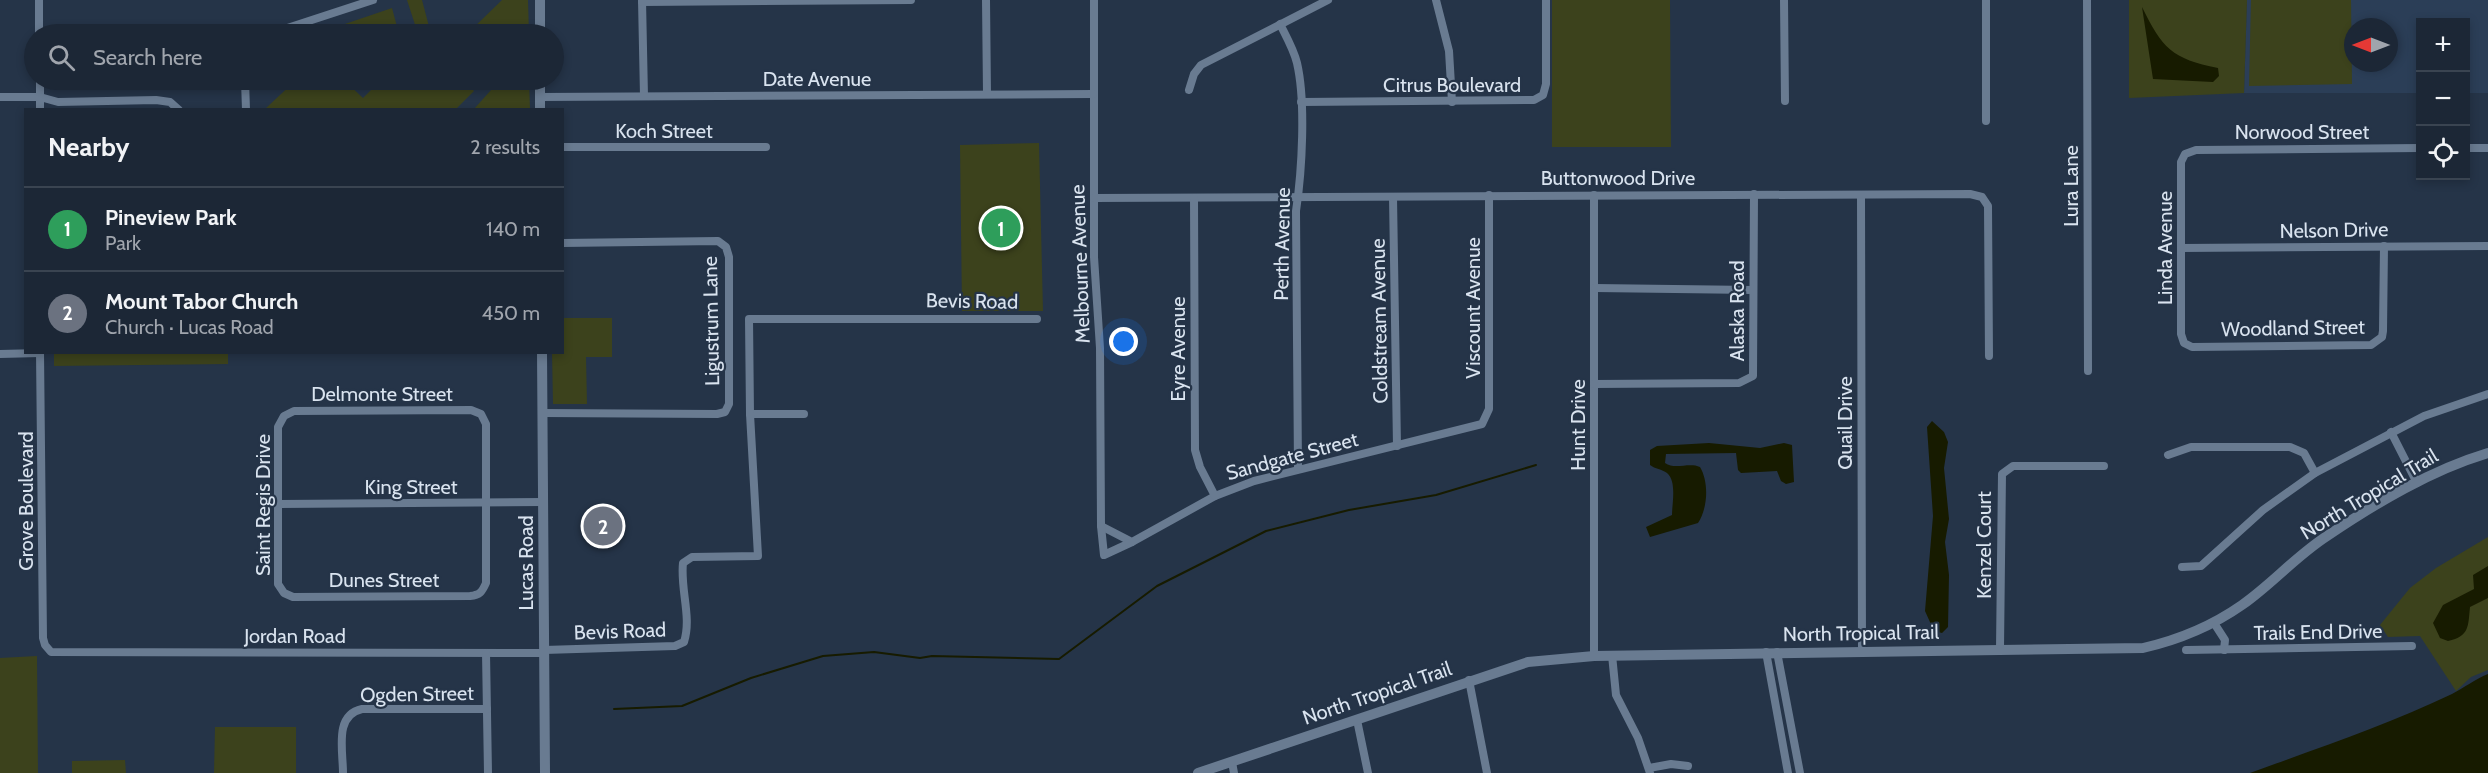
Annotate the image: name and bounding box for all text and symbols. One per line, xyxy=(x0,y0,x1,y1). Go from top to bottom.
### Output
north arrow xyxy=(2344,18,2398,72)
map controls xyxy=(2416,18,2470,180)
button: + xyxy=(2416,18,2470,72)
search box xyxy=(24,24,564,90)
icon: search xyxy=(45,41,78,74)
text: Search here xyxy=(93,44,202,71)
street label: Date Avenue xyxy=(763,67,871,91)
button: − xyxy=(2416,72,2470,126)
street label: Citrus Boulevard xyxy=(1383,73,1521,97)
street label: Koch Street xyxy=(615,119,713,143)
street label: Norwood Street xyxy=(2235,120,2370,144)
button: locate xyxy=(2416,126,2470,180)
text: Nearby xyxy=(48,131,129,163)
text: 2 results xyxy=(470,135,540,159)
street label: Lura Lane xyxy=(2059,145,2083,227)
street label: Buttonwood Drive xyxy=(1541,166,1695,190)
street label: Melbourne Avenue xyxy=(1065,184,1095,344)
street label: Perth Avenue xyxy=(1269,187,1295,301)
street label: Linda Avenue xyxy=(2153,191,2177,305)
text: Pineview Park xyxy=(105,204,237,231)
pin: 1 xyxy=(982,206,1020,250)
text: 1 xyxy=(64,217,71,241)
text: 140 m xyxy=(486,217,540,241)
street label: Nelson Drive xyxy=(2280,217,2388,243)
text: Park xyxy=(105,231,141,255)
street label: Viscount Avenue xyxy=(1461,237,1485,379)
street label: Coldstream Avenue xyxy=(1366,238,1392,404)
street label: Ligustrum Lane xyxy=(698,256,724,386)
street label: Alaska Road xyxy=(1725,260,1749,362)
text: Mount Tabor Church xyxy=(105,288,298,315)
street label: Bevis Road xyxy=(926,288,1018,314)
street label: Eyre Avenue xyxy=(1166,296,1190,402)
text: 2 xyxy=(62,301,73,325)
text: 450 m xyxy=(482,301,540,325)
text: Church · Lucas Road xyxy=(105,315,274,339)
street label: Woodland Street xyxy=(2221,315,2365,341)
your location xyxy=(1109,327,1138,356)
street label: Quail Drive xyxy=(1833,376,1857,470)
street label: Hunt Drive xyxy=(1566,379,1590,471)
street label: Delmonte Street xyxy=(311,382,453,406)
street label: Sandgate Street xyxy=(1223,427,1361,485)
street label: Grove Boulevard xyxy=(14,431,38,571)
street label: Saint Regis Drive xyxy=(251,434,275,576)
street label: North Tropical Trail xyxy=(2296,443,2442,544)
street label: King Street xyxy=(364,475,458,499)
street label: Kenzel Court xyxy=(1972,491,1996,599)
pin: 2 xyxy=(584,504,622,548)
street label: Lucas Road xyxy=(514,515,538,611)
street label: Dunes Street xyxy=(329,568,440,592)
street label: Bevis Road xyxy=(573,617,667,645)
street label: Trails End Drive xyxy=(2253,619,2383,645)
street label: North Tropical Trail xyxy=(1783,620,1940,646)
street label: Jordan Road xyxy=(243,624,346,648)
street label: North Tropical Trail xyxy=(1299,656,1455,730)
street label: Ogden Street xyxy=(360,681,474,707)

